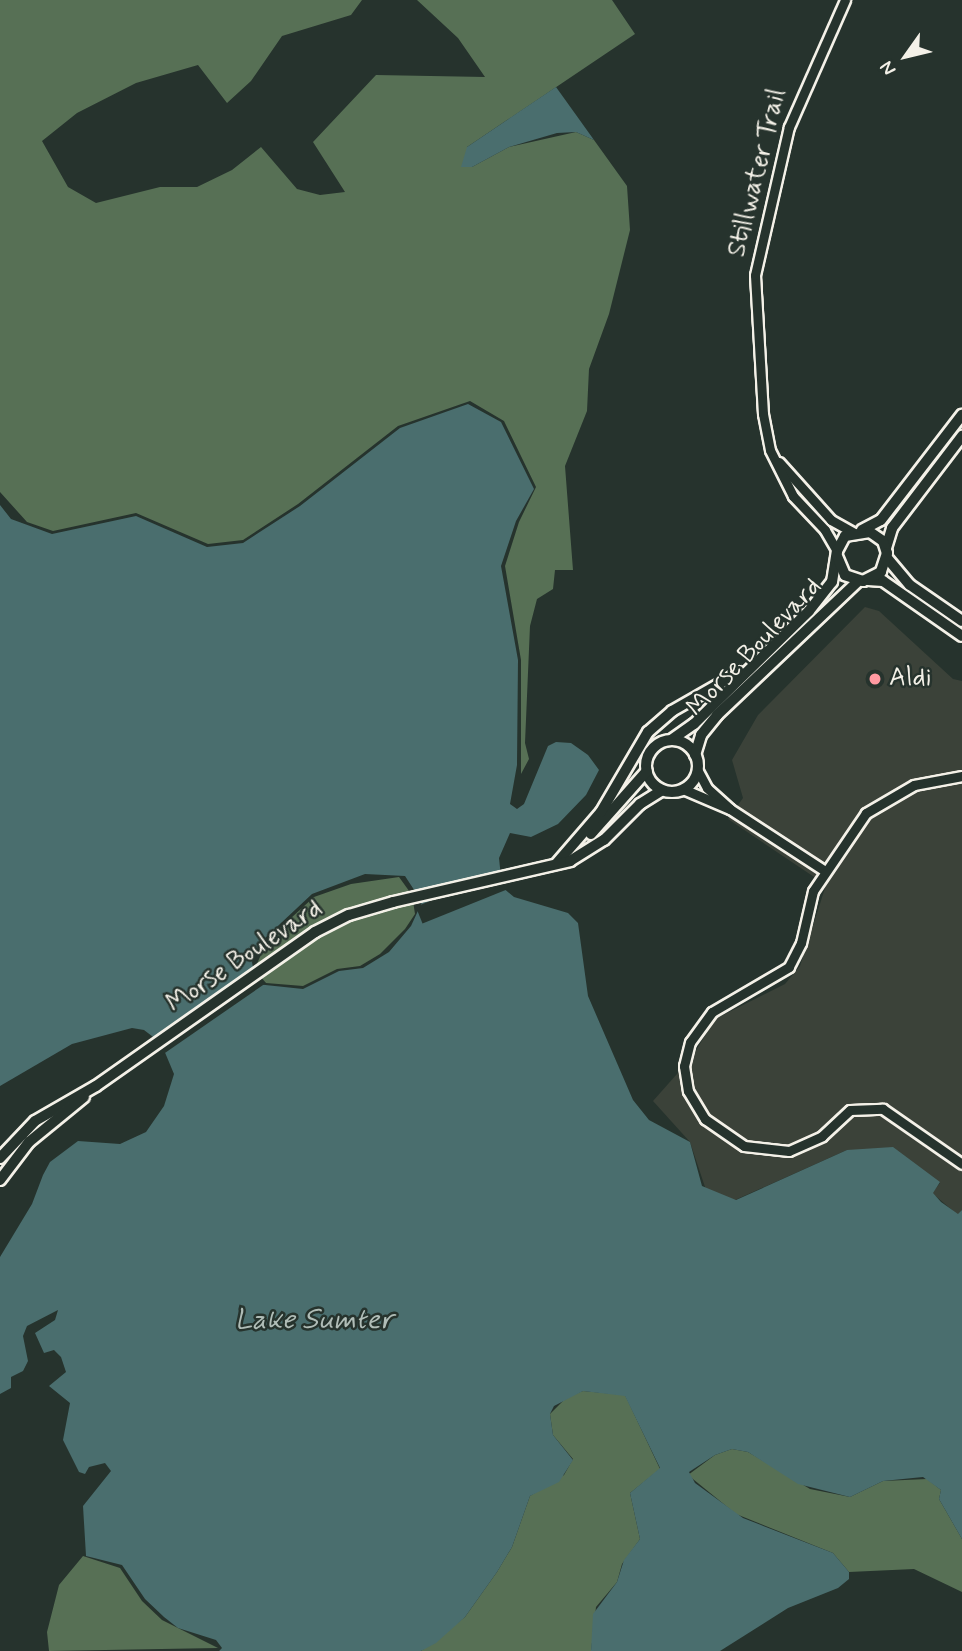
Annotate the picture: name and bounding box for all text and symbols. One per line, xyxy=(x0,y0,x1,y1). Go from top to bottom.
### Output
north arrow xyxy=(871,21,941,91)
text: N xyxy=(874,56,902,80)
street label: Stillwater Trail xyxy=(722,87,794,259)
street label: Morse Boulevard xyxy=(682,574,828,722)
place label: Aldi xyxy=(889,663,932,695)
marker: Aldi xyxy=(867,671,883,687)
street label: Morse Boulevard xyxy=(163,895,327,1019)
water label: Lake Sumter xyxy=(234,1304,394,1338)

